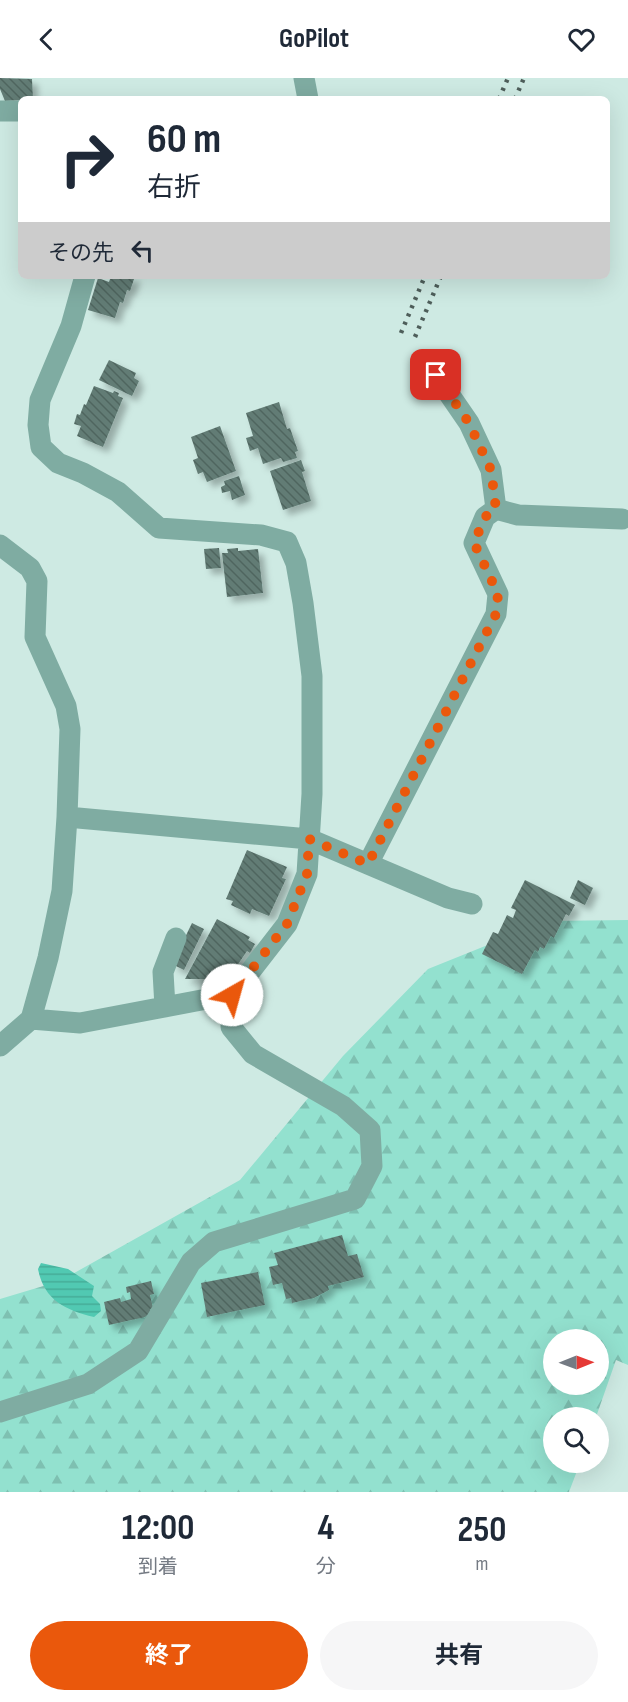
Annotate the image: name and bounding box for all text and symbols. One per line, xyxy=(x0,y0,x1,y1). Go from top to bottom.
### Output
icon: back xyxy=(30,23,63,56)
text: GoPilot xyxy=(279,23,349,55)
icon: heart xyxy=(565,23,598,56)
text: 60 m xyxy=(147,114,221,165)
icon: right xyxy=(48,120,126,198)
text: 右折 xyxy=(147,172,201,204)
icon: left xyxy=(126,234,159,267)
text: その先 xyxy=(48,240,114,267)
pin xyxy=(410,349,461,400)
icon: arrive xyxy=(419,358,452,391)
position arrow xyxy=(200,963,264,1027)
north arrow xyxy=(543,1329,609,1395)
map controls xyxy=(543,1329,609,1473)
button: search xyxy=(543,1407,609,1473)
text: 12:00 xyxy=(122,1507,194,1550)
text: 4 xyxy=(318,1507,334,1550)
text: 250 xyxy=(458,1509,506,1552)
text: m xyxy=(476,1552,488,1576)
text: 到着 xyxy=(138,1555,178,1579)
text: 分 xyxy=(316,1555,336,1579)
button: 終了 xyxy=(30,1621,308,1690)
button: 共有 xyxy=(320,1621,598,1690)

